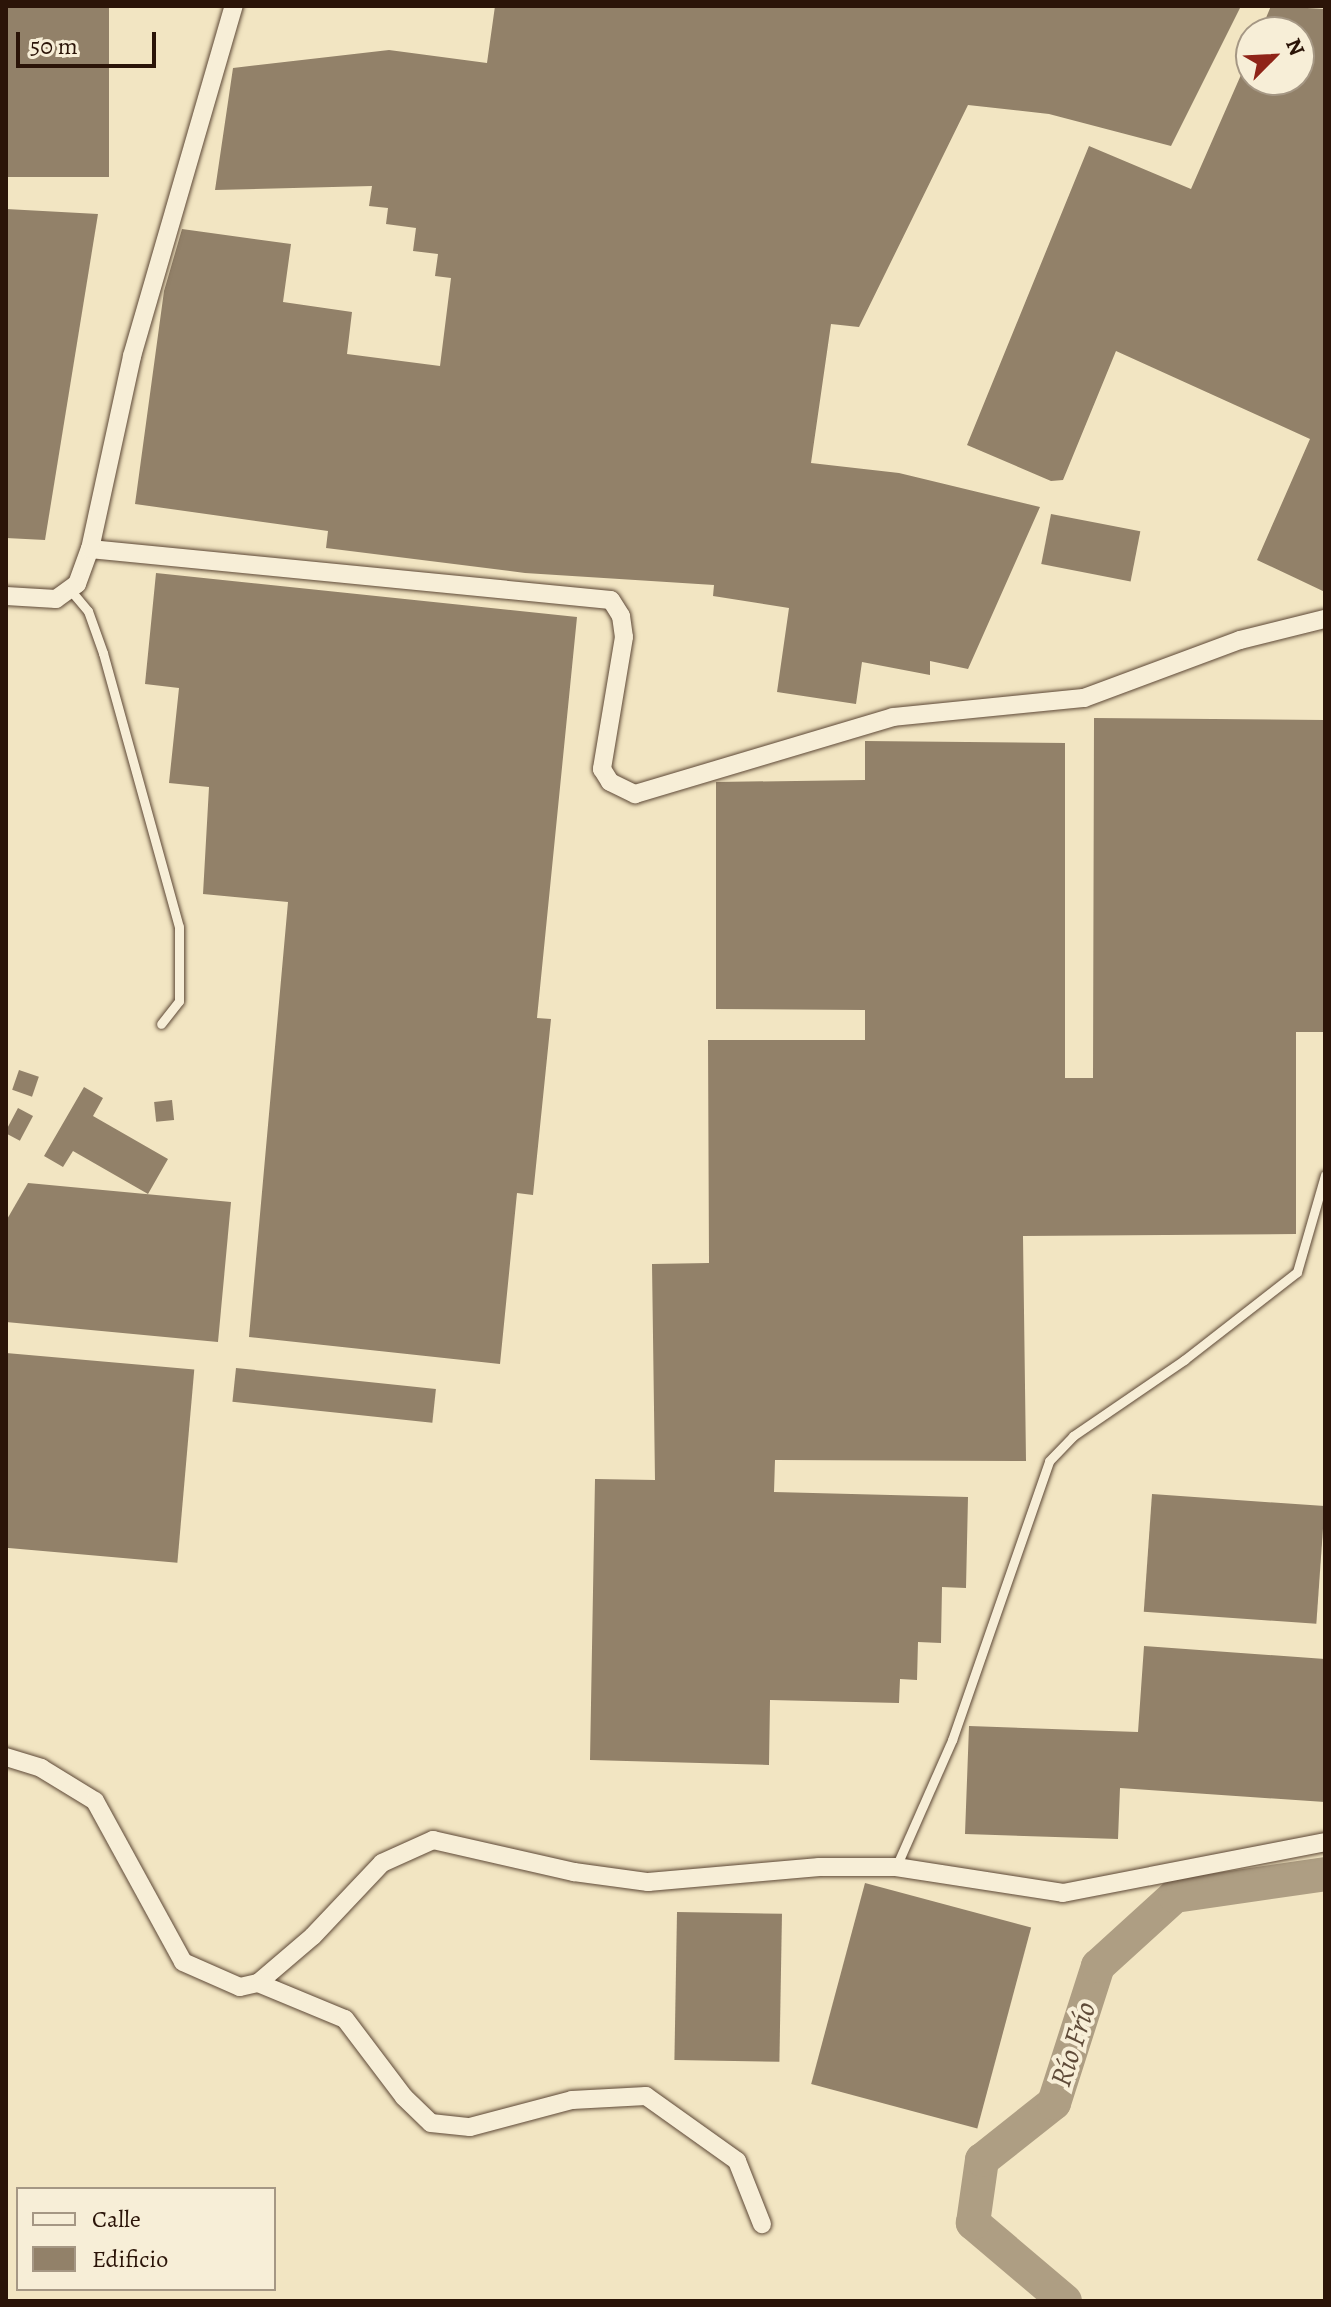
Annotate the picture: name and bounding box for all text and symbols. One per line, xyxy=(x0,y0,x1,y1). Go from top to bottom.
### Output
scale bar xyxy=(20,16,160,66)
north arrow xyxy=(1235,16,1315,96)
text: 50 m xyxy=(30,30,78,62)
text: N xyxy=(1278,34,1312,60)
water label: Río Frío xyxy=(1042,1997,1104,2091)
legend xyxy=(16,2187,276,2291)
text: Calle xyxy=(92,2203,141,2235)
text: Edificio xyxy=(92,2243,168,2275)

